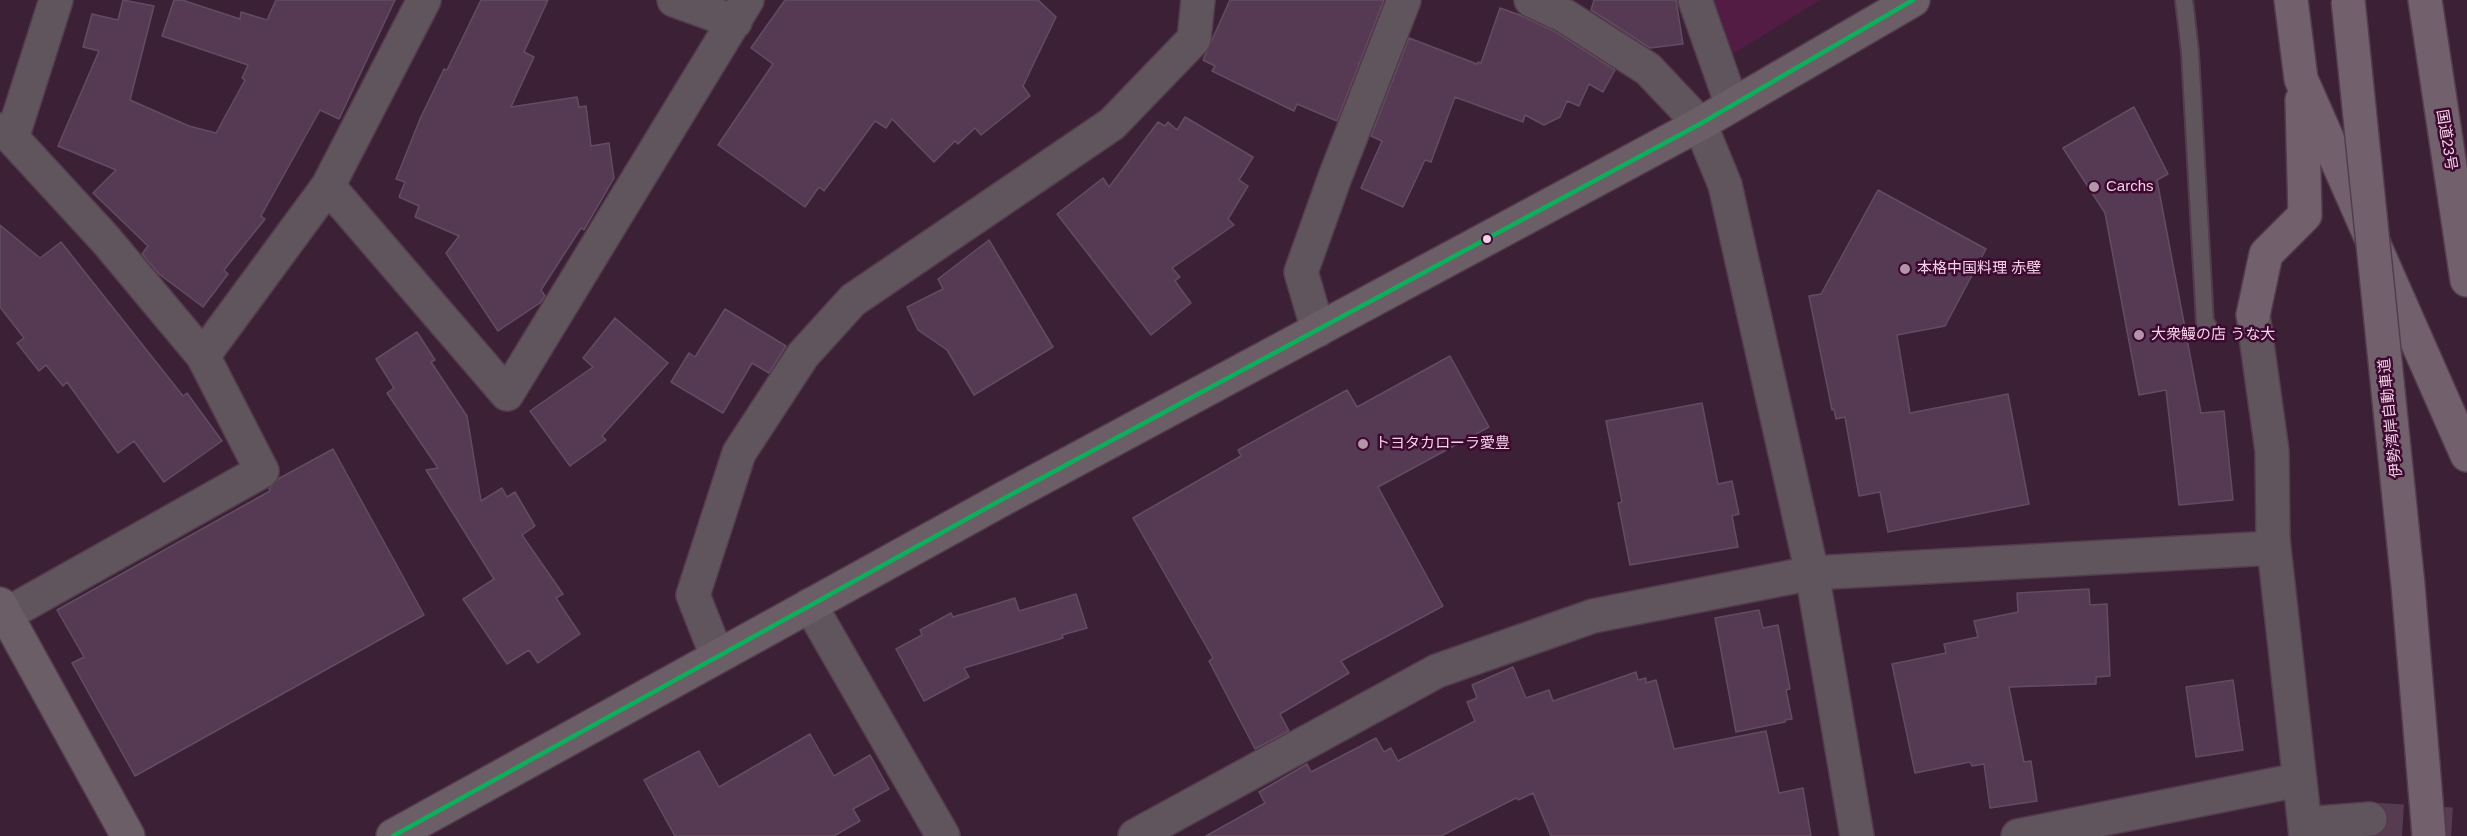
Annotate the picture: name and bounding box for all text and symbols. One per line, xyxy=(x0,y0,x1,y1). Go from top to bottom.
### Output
street label: 国道23号 xyxy=(2432,108,2460,172)
place label: Carchs xyxy=(2106,178,2154,196)
marker: Carchs xyxy=(2087,180,2101,194)
unlabelled marker xyxy=(1481,233,1493,245)
place label: 本格中国料理 赤壁 xyxy=(1917,260,2041,278)
marker: 本格中国料理 赤壁 xyxy=(1898,262,1912,276)
place label: 大衆鰻の店 うな大 xyxy=(2151,326,2275,344)
marker: 大衆鰻の店 うな大 xyxy=(2132,328,2146,342)
street label: 伊勢湾岸自動車道 xyxy=(2376,357,2406,479)
place label: トヨタカローラ愛豊 xyxy=(1375,435,1510,453)
marker: トヨタカローラ愛豊 xyxy=(1356,437,1370,451)

